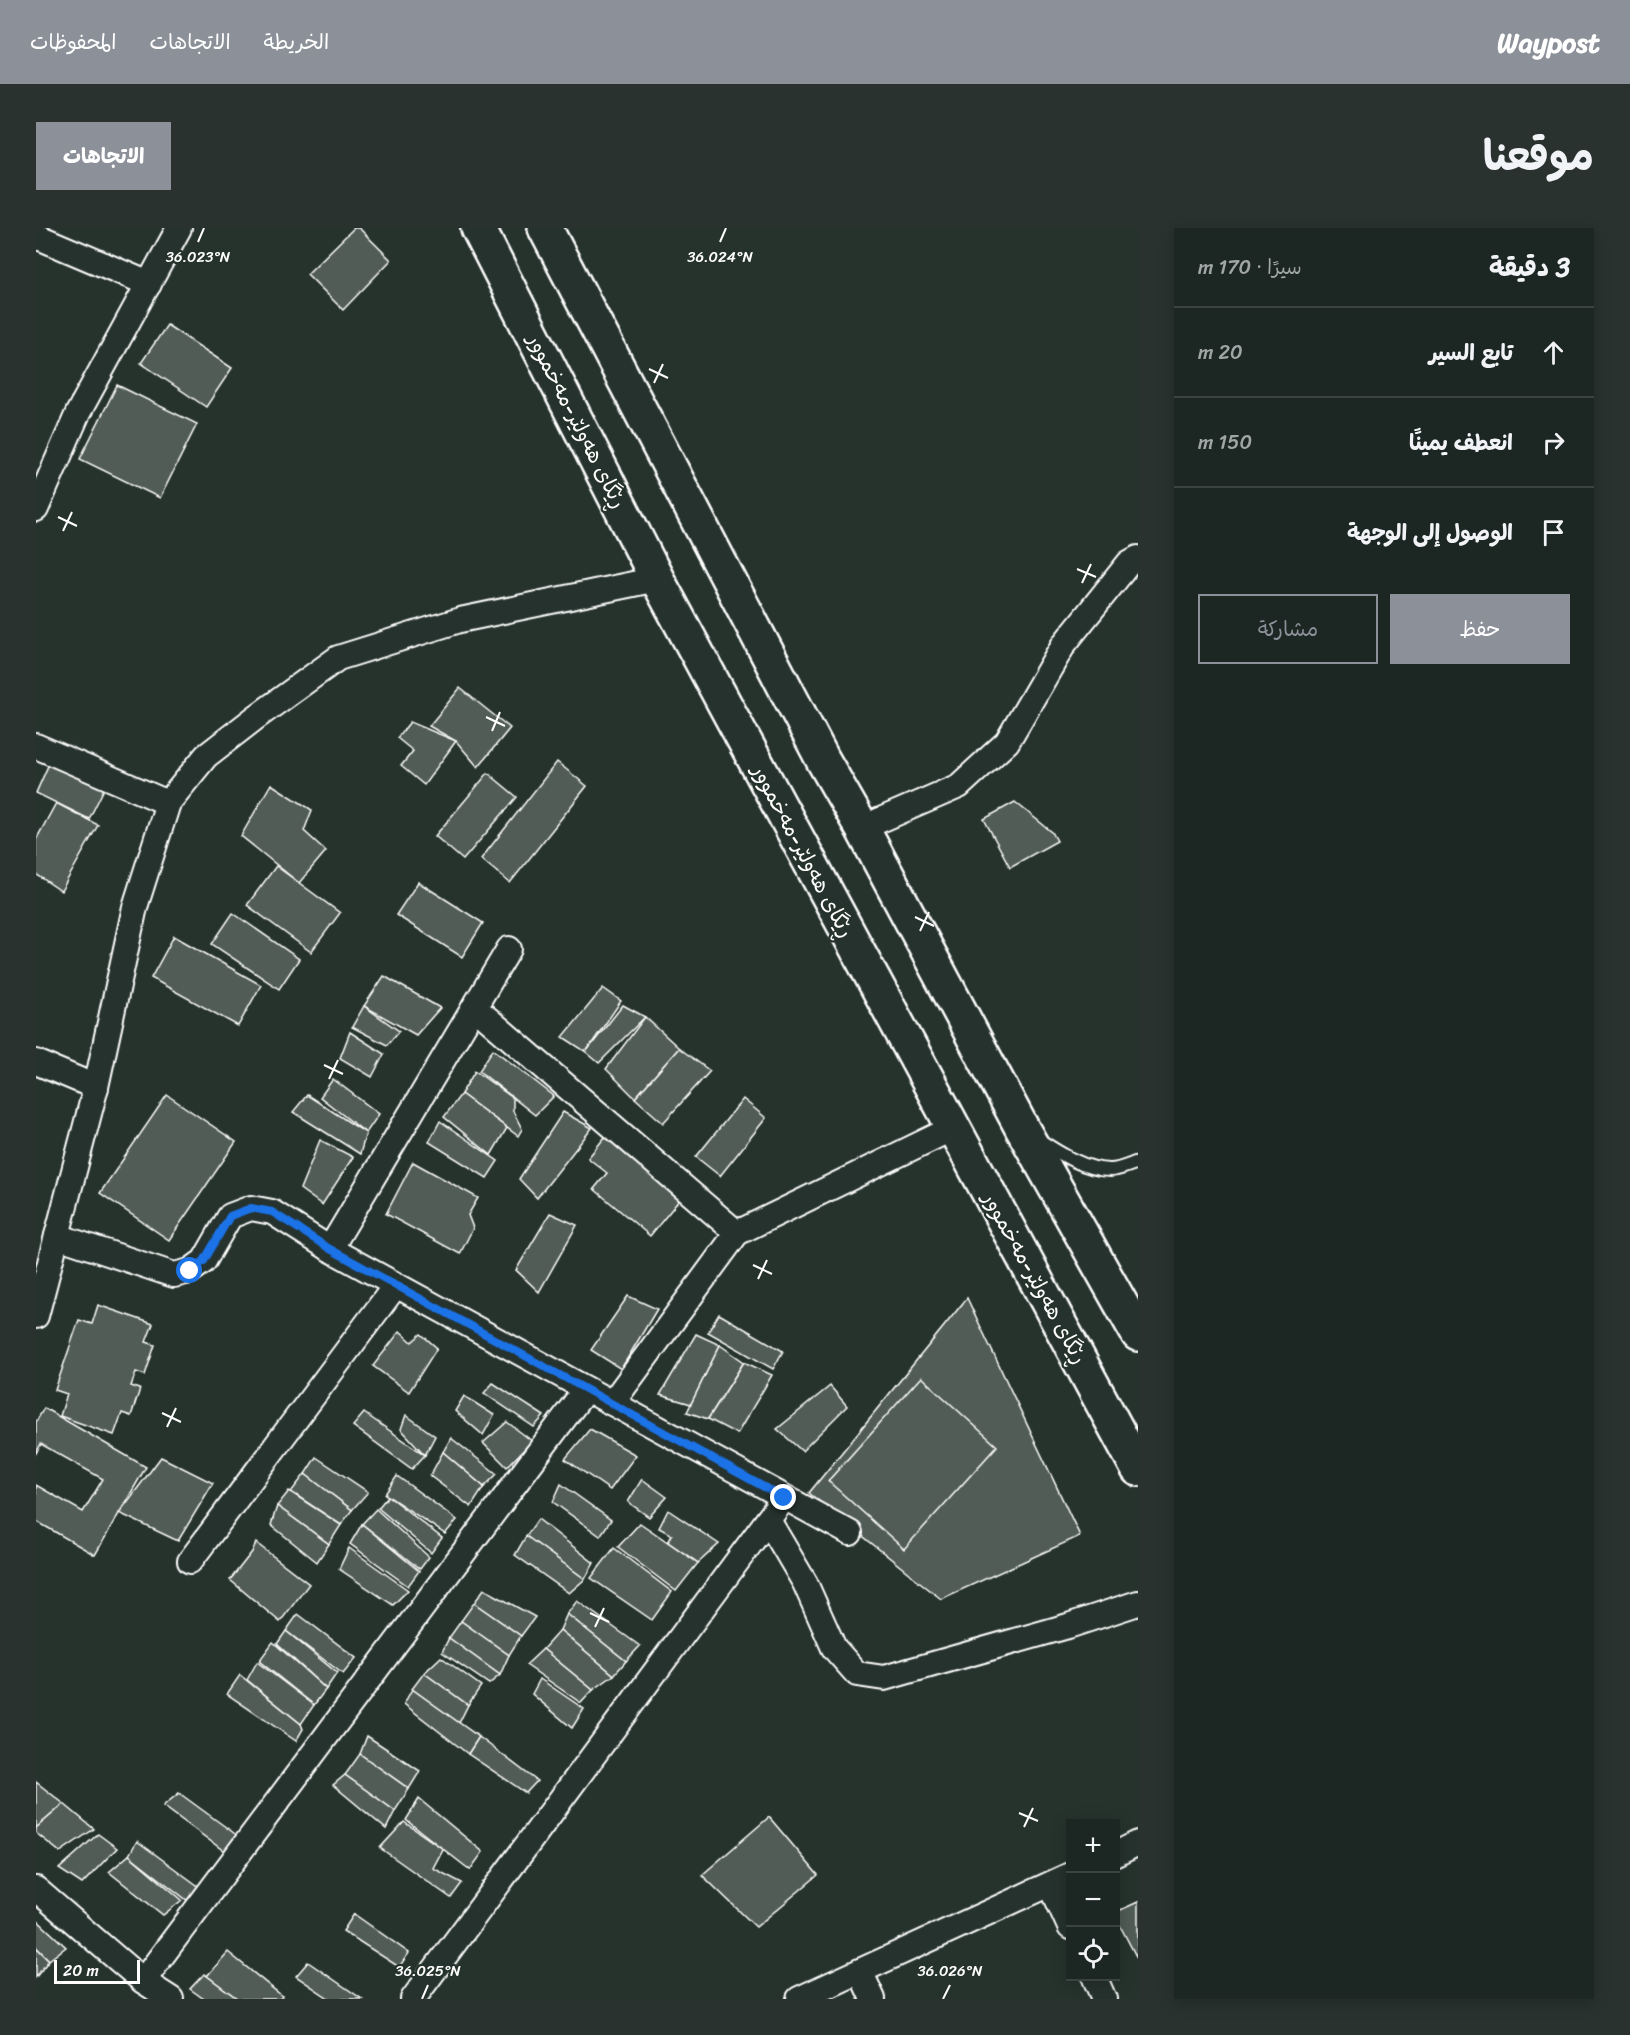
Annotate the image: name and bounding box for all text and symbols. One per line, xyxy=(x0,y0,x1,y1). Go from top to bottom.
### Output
text: Waypost xyxy=(1497,18,1600,67)
text: المحفوظات xyxy=(30,23,116,61)
text: الاتجاهات xyxy=(149,23,231,61)
text: الخريطة xyxy=(264,23,329,61)
text: موقعنا xyxy=(1483,119,1594,193)
button: الاتجاهات xyxy=(36,122,171,190)
text: 36.023°N xyxy=(166,244,231,270)
text: 36.024°N xyxy=(687,244,753,270)
text: 3 دقيقة xyxy=(1489,244,1570,290)
text: سيرًا · 170 m xyxy=(1198,250,1302,285)
street label: ڕێگای هەولێر-مەخموور xyxy=(516,325,638,515)
text: تابع السير xyxy=(1429,333,1513,372)
text: 20 m xyxy=(1198,335,1243,370)
icon: ahead xyxy=(1537,336,1570,369)
text: انعطف يمينًا xyxy=(1409,423,1513,462)
text: 150 m xyxy=(1198,425,1252,460)
icon: right xyxy=(1537,426,1570,459)
text: الوصول إلى الوجهة xyxy=(1347,513,1513,552)
icon: arrive xyxy=(1537,516,1570,549)
button: مشاركة xyxy=(1198,594,1378,664)
button: حفظ xyxy=(1390,594,1570,664)
street label: ڕێگای هەولێر-مەخموور xyxy=(740,755,865,945)
street label: ڕێگای هەولێر-مەخموور xyxy=(971,1183,1098,1371)
route start xyxy=(176,1257,202,1283)
route end xyxy=(770,1484,796,1510)
map controls xyxy=(1066,1819,1120,1981)
button: + xyxy=(1066,1819,1120,1873)
button: − xyxy=(1066,1873,1120,1927)
button: locate xyxy=(1066,1927,1120,1981)
text: 20 m xyxy=(63,1956,99,1985)
scale bar xyxy=(54,1957,140,1984)
text: 36.025°N xyxy=(395,1958,461,1984)
text: 36.026°N xyxy=(918,1958,983,1984)

